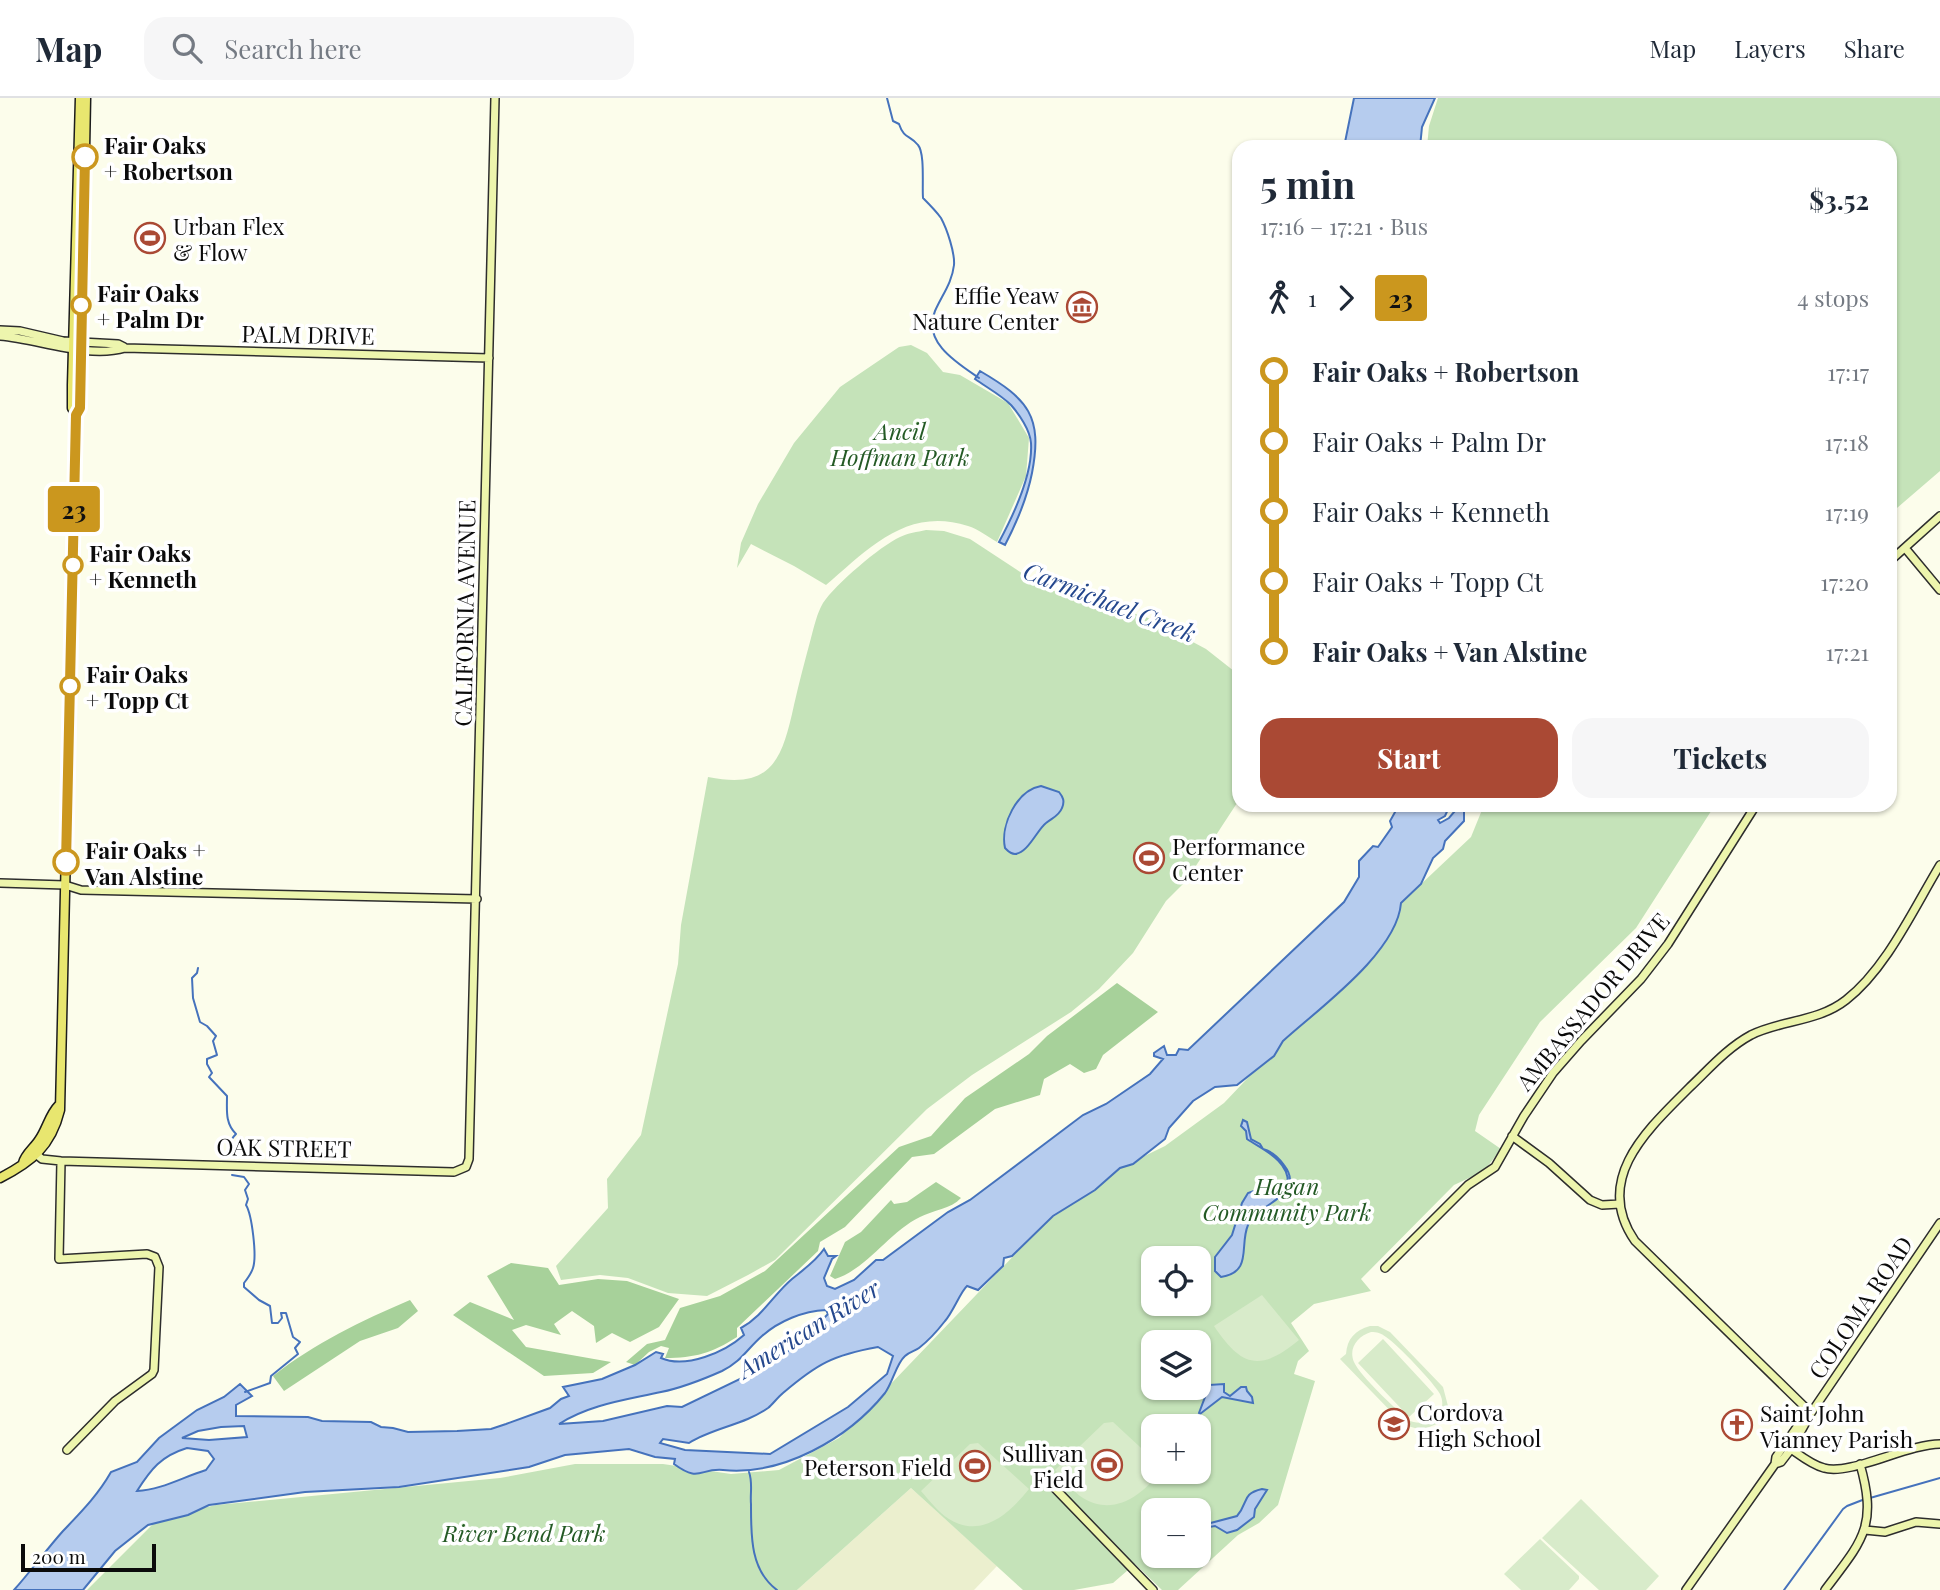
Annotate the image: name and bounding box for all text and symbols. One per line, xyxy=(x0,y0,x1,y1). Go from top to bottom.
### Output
search box xyxy=(144,17,634,80)
text: Map xyxy=(35,26,102,70)
icon: search xyxy=(168,29,206,67)
text: Search here xyxy=(224,31,362,66)
text: Map xyxy=(1650,32,1696,64)
text: Layers xyxy=(1734,32,1806,64)
text: Share xyxy=(1844,32,1905,64)
place label: Fair Oaks + Robertson xyxy=(104,129,233,186)
marker: Fair Oaks + Robertson xyxy=(72,144,98,170)
text: 5 min xyxy=(1260,158,1355,209)
text: $3.52 xyxy=(1809,182,1869,217)
place label: Urban Flex & Flow xyxy=(173,210,285,267)
text: 17:16 – 17:21 · Bus xyxy=(1260,210,1428,241)
sports icon: Urban Flex & Flow xyxy=(133,221,167,255)
place label: Fair Oaks + Palm Dr xyxy=(97,277,204,334)
place label: Effie Yeaw Nature Center xyxy=(912,279,1059,336)
icon: walk xyxy=(1260,279,1298,317)
icon: forward xyxy=(1327,279,1365,317)
text: 1 xyxy=(1308,282,1317,313)
text: 23 xyxy=(1389,282,1413,314)
text: 4 stops xyxy=(1797,282,1869,313)
museum icon: Effie Yeaw Nature Center xyxy=(1065,290,1099,324)
marker: Fair Oaks + Palm Dr xyxy=(71,295,91,315)
street label: PALM DRIVE xyxy=(241,317,375,351)
text: Fair Oaks + Robertson xyxy=(1312,354,1579,389)
text: 17:17 xyxy=(1827,356,1869,387)
park label: Ancil Hoffman Park xyxy=(830,415,970,472)
text: Fair Oaks + Palm Dr xyxy=(1312,424,1546,459)
text: 17:18 xyxy=(1825,426,1869,457)
line badge: 23 xyxy=(42,486,105,532)
text: 23 xyxy=(62,493,86,525)
text: Fair Oaks + Kenneth xyxy=(1312,494,1550,529)
text: 17:19 xyxy=(1825,496,1869,527)
street label: CALIFORNIA AVENUE xyxy=(447,499,481,727)
place label: Fair Oaks + Kenneth xyxy=(89,537,197,594)
water label: Carmichael Creek xyxy=(1019,553,1201,649)
marker: Fair Oaks + Kenneth xyxy=(63,555,83,575)
text: Fair Oaks + Topp Ct xyxy=(1312,564,1543,599)
text: 17:20 xyxy=(1820,566,1869,597)
text: Fair Oaks + Van Alstine xyxy=(1312,634,1587,669)
text: 17:21 xyxy=(1826,636,1869,667)
place label: Fair Oaks + Topp Ct xyxy=(86,658,190,715)
marker: Fair Oaks + Topp Ct xyxy=(60,676,80,696)
button: Start xyxy=(1260,718,1558,798)
button: Tickets xyxy=(1572,718,1869,798)
place label: Performance Center xyxy=(1172,830,1306,887)
place label: Fair Oaks + Van Alstine xyxy=(84,834,206,891)
sports icon: Performance Center xyxy=(1132,841,1166,875)
marker: Fair Oaks + Van Alstine xyxy=(53,849,79,875)
street label: AMBASSADOR DRIVE xyxy=(1508,906,1676,1097)
street label: OAK STREET xyxy=(216,1130,352,1164)
park label: Hagan Community Park xyxy=(1203,1170,1372,1227)
street label: COLOMA ROAD xyxy=(1801,1230,1919,1384)
map controls xyxy=(1141,1246,1211,1568)
button: locate xyxy=(1141,1246,1211,1316)
water label: American River xyxy=(728,1271,886,1386)
button: layers xyxy=(1141,1330,1211,1400)
place label: Cordova High School xyxy=(1417,1396,1542,1453)
place label: Saint John Vianney Parish xyxy=(1759,1397,1914,1454)
school or university icon: Cordova High School xyxy=(1377,1407,1411,1441)
church icon: Saint John Vianney Parish xyxy=(1720,1408,1754,1442)
button: + xyxy=(1141,1414,1211,1484)
place label: Sullivan Field xyxy=(1002,1437,1084,1494)
sports icon: Sullivan Field xyxy=(1090,1448,1124,1482)
sports icon: Peterson Field xyxy=(958,1449,992,1483)
place label: Peterson Field xyxy=(804,1451,952,1482)
button: − xyxy=(1141,1498,1211,1568)
park label: River Bend Park xyxy=(442,1517,606,1548)
scale bar xyxy=(21,1541,156,1573)
text: 200 m xyxy=(32,1543,86,1569)

